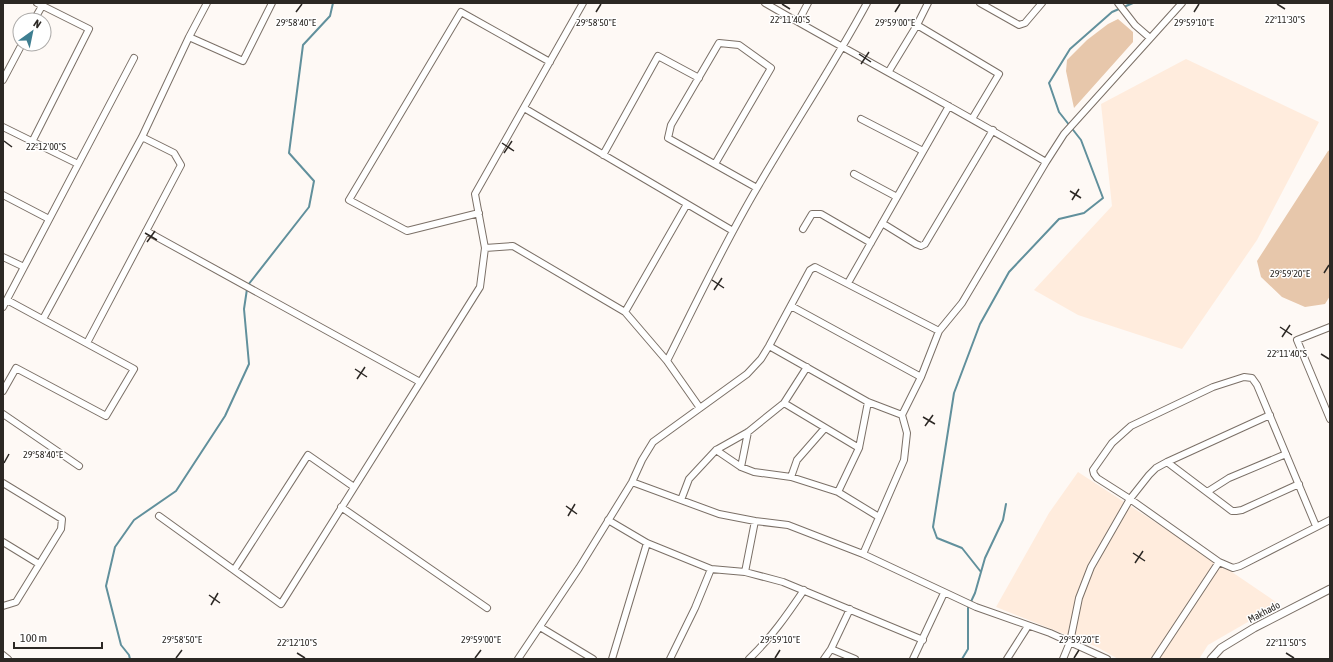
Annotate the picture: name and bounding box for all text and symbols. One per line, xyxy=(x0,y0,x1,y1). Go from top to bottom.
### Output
north arrow xyxy=(12,12,52,52)
text: 22°11'40"S xyxy=(770,14,810,25)
text: 22°11'30"S xyxy=(1265,14,1305,25)
text: N xyxy=(31,17,43,30)
text: 29°58'40"E xyxy=(276,17,317,28)
text: 29°58'50"E xyxy=(576,17,617,28)
text: 29°59'00"E xyxy=(875,17,916,28)
text: 29°59'10"E xyxy=(1174,17,1215,28)
text: 22°12'00"S xyxy=(26,141,66,152)
text: 29°59'20"E xyxy=(1270,268,1311,279)
text: 22°11'40"S xyxy=(1267,348,1307,359)
text: 29°58'40"E xyxy=(23,449,64,460)
street label: Makhado xyxy=(1246,599,1282,625)
scale bar xyxy=(14,624,102,650)
text: 100 m xyxy=(20,631,47,645)
text: 29°58'50"E xyxy=(162,634,203,645)
text: 29°59'00"E xyxy=(461,634,502,645)
text: 29°59'10"E xyxy=(760,634,801,645)
text: 29°59'20"E xyxy=(1059,634,1100,645)
text: 22°12'10"S xyxy=(277,637,317,648)
text: 22°11'50"S xyxy=(1266,637,1306,648)

